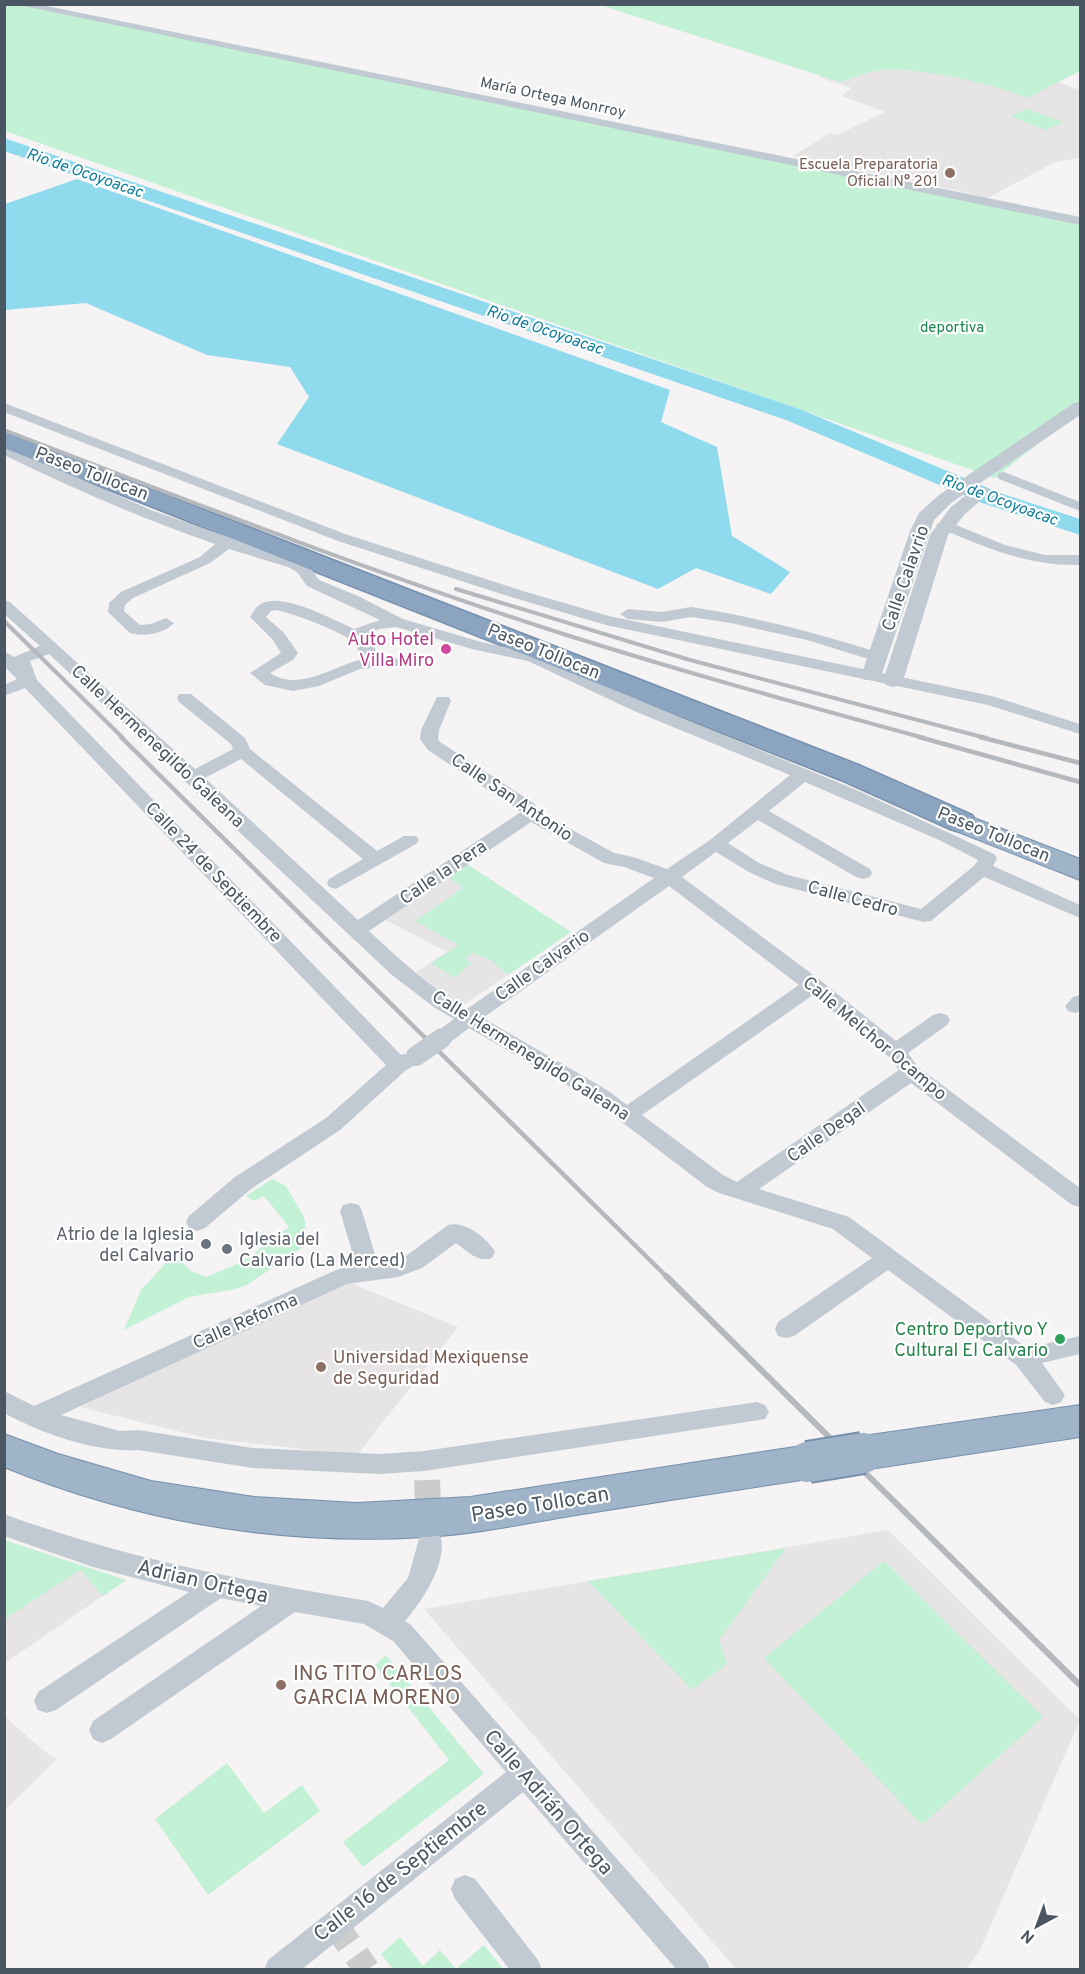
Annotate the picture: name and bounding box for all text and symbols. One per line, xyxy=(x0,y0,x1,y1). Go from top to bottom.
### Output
street label: María Ortega Monrroy xyxy=(478,74,627,123)
water label: Rio de Ocoyoacac xyxy=(23,145,146,203)
place label: Escuela Preparatoria Oficial N° 201 xyxy=(799,156,938,192)
marker: Escuela Preparatoria Oficial N° 201 xyxy=(943,166,957,180)
water label: Rio de Ocoyoacac xyxy=(483,302,606,360)
park label: deportiva xyxy=(920,319,984,338)
street label: Paseo Tollocan xyxy=(32,442,151,507)
water label: Rio de Ocoyoacac xyxy=(939,471,1060,531)
street label: Calle Calavrio xyxy=(878,522,935,635)
street label: Paseo Tollocan xyxy=(484,619,603,685)
place label: Auto Hotel Villa Miro xyxy=(347,629,434,673)
marker: Auto Hotel Villa Miro xyxy=(439,642,453,656)
street label: Calle Hermenegildo Galeana xyxy=(65,661,249,834)
street label: Calle San Antonio xyxy=(446,749,576,847)
street label: Calle 24 de Septiembre xyxy=(140,798,286,948)
street label: Paseo Tollocan xyxy=(934,802,1053,868)
street label: Calle la Pera xyxy=(396,836,492,911)
street label: Calle Cedro xyxy=(805,876,900,923)
street label: Calle Calvario xyxy=(491,925,595,1007)
street label: Calle Melchor Ocampo xyxy=(797,972,951,1106)
street label: Calle Hermenegildo Galeana xyxy=(427,986,633,1127)
street label: Calle Degal xyxy=(783,1098,871,1169)
place label: Atrio de la Iglesia del Calvario xyxy=(56,1224,194,1268)
place label: Iglesia del Calvario (La Merced) xyxy=(239,1229,405,1273)
marker: Atrio de la Iglesia del Calvario xyxy=(199,1237,213,1251)
marker: Iglesia del Calvario (La Merced) xyxy=(220,1242,234,1256)
street label: Calle Reforma xyxy=(190,1289,302,1356)
place label: Centro Deportivo Y Cultural El Calvario xyxy=(894,1319,1048,1363)
marker: Centro Deportivo Y Cultural El Calvario xyxy=(1053,1332,1067,1346)
place label: Universidad Mexiquense de Seguridad xyxy=(333,1347,529,1391)
marker: Universidad Mexiquense de Seguridad xyxy=(314,1360,328,1374)
street label: Paseo Tollocan xyxy=(469,1481,611,1530)
street label: Adrian Ortega xyxy=(135,1554,271,1611)
place label: ING TITO CARLOS GARCIA MORENO xyxy=(293,1661,462,1712)
marker: ING TITO CARLOS GARCIA MORENO xyxy=(274,1678,288,1692)
street label: Calle Adrián Ortega xyxy=(477,1725,619,1881)
street label: Calle 16 de Septiembre xyxy=(309,1796,493,1948)
north arrow xyxy=(1007,1896,1067,1956)
text: N xyxy=(1018,1924,1039,1947)

